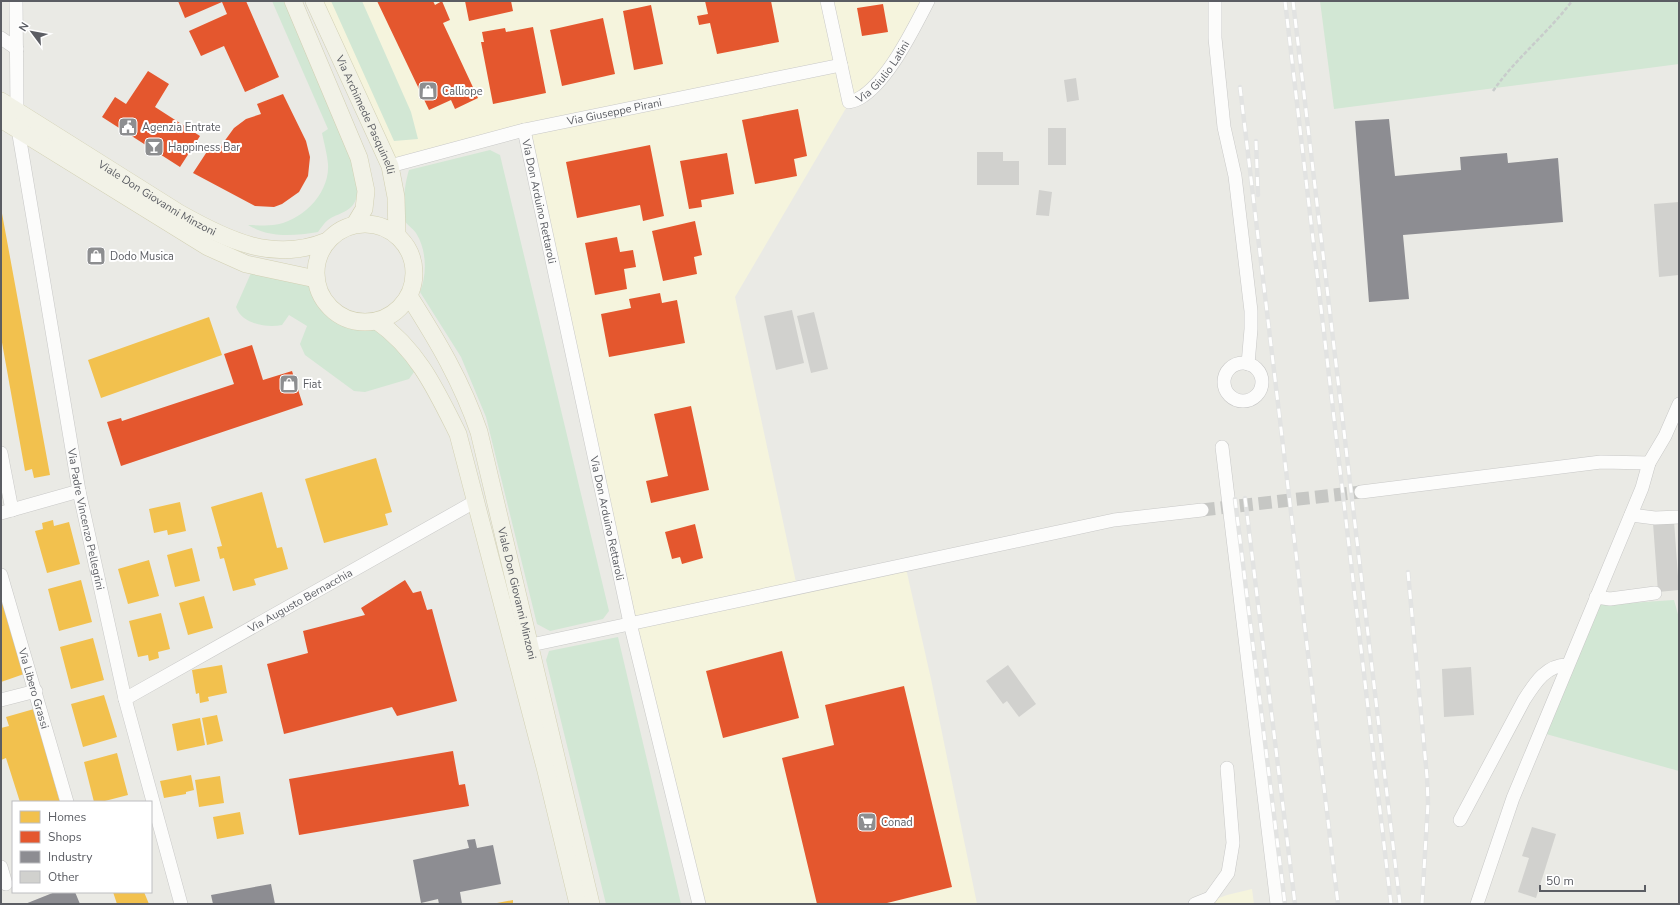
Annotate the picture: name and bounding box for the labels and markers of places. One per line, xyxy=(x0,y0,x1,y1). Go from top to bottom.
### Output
shop icon: Calliope xyxy=(417,80,439,102)
place label: Calliope xyxy=(442,84,483,99)
public building icon: Agenzia Entrate xyxy=(117,116,139,138)
place label: Agenzia Entrate xyxy=(142,120,221,135)
bar icon: Happiness Bar xyxy=(143,136,165,158)
place label: Happiness Bar xyxy=(168,140,240,155)
shop icon: Dodo Musica xyxy=(85,245,107,267)
place label: Dodo Musica xyxy=(110,249,174,264)
shop icon: Fiat xyxy=(278,373,300,395)
place label: Fiat xyxy=(303,377,321,392)
supermarket icon: Conad xyxy=(856,811,878,833)
place label: Conad xyxy=(881,815,913,830)

